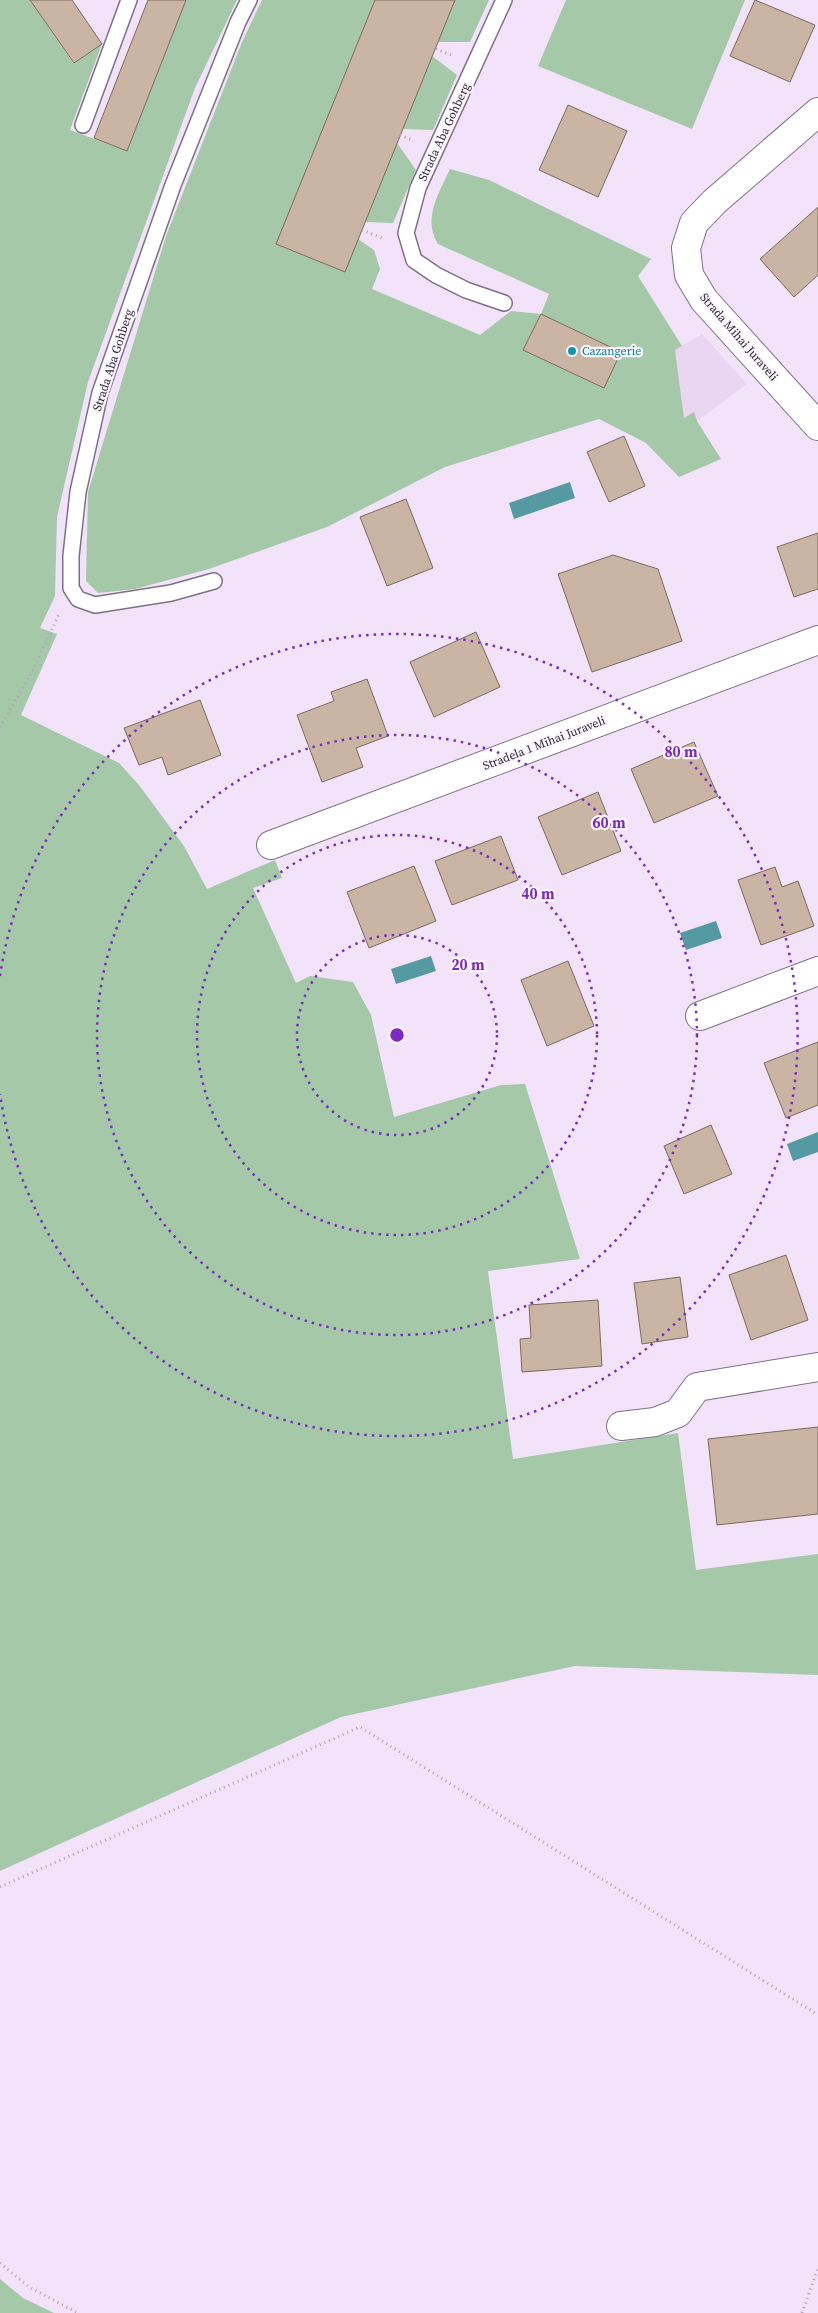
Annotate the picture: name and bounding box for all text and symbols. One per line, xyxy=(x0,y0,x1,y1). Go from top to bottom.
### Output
street label: Strada Aba Gohberg xyxy=(414,80,474,184)
street label: Strada Mihai Juraveli xyxy=(696,290,782,385)
street label: Strada Aba Gohberg xyxy=(89,307,137,413)
place label: Cazangerie xyxy=(582,343,641,359)
marker: Cazangerie xyxy=(566,345,578,357)
street label: Stradela 1 Mihai Juraveli xyxy=(480,712,608,774)
text: 80 m xyxy=(664,741,698,762)
text: 60 m xyxy=(592,812,626,833)
text: 40 m xyxy=(521,883,555,904)
text: 20 m xyxy=(451,954,485,975)
centre of rings xyxy=(388,1026,406,1044)

